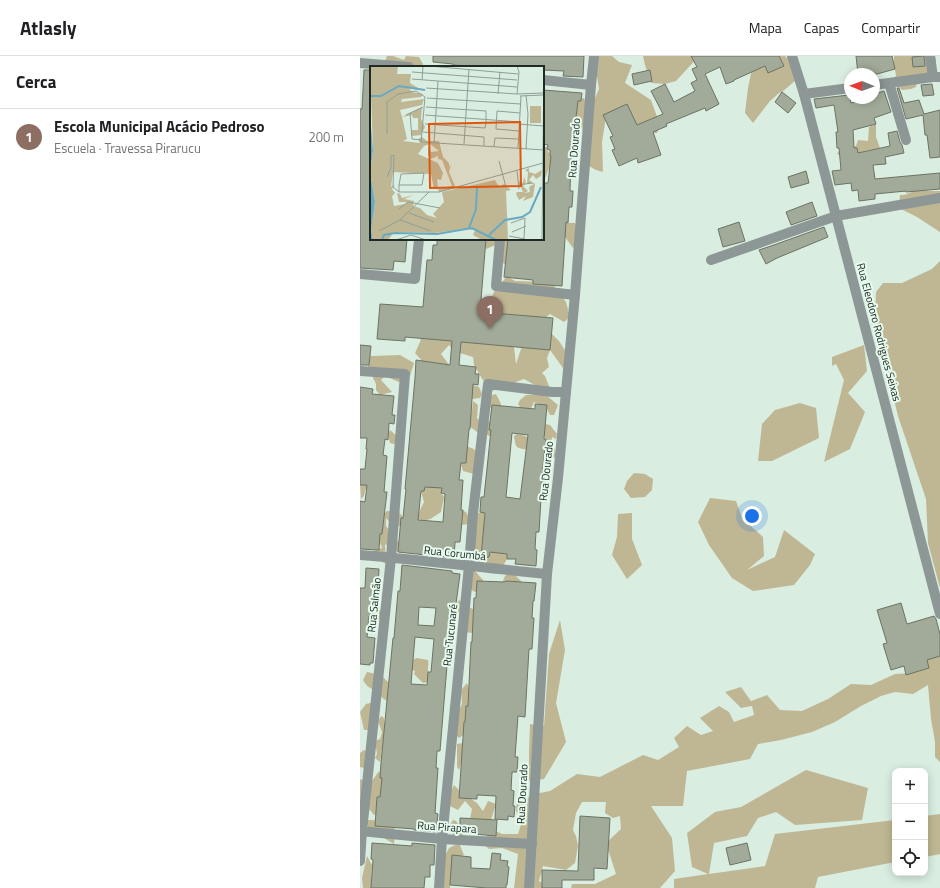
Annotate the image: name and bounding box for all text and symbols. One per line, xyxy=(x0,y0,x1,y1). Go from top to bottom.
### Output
text: Atlasly xyxy=(20,13,77,42)
text: Mapa xyxy=(749,17,782,38)
text: Capas xyxy=(804,17,839,38)
text: Compartir xyxy=(861,17,920,38)
inset map xyxy=(370,66,544,240)
north arrow xyxy=(844,68,880,104)
text: Cerca xyxy=(16,69,56,95)
text: Escola Municipal Acácio Pedroso xyxy=(54,115,265,138)
street label: Rua Dourado xyxy=(564,117,584,179)
text: 1 xyxy=(25,127,33,147)
text: 200 m xyxy=(308,127,344,147)
text: Escuela · Travessa Pirarucu xyxy=(54,138,201,158)
street label: Rua Eleodoro Rodrigues Seixas xyxy=(853,261,905,403)
pin: 1 xyxy=(477,296,503,329)
street label: Rua Dourado xyxy=(535,440,557,502)
your location xyxy=(742,506,762,526)
street label: Rua Corumbá xyxy=(423,542,487,564)
street label: Rua Salmão xyxy=(363,577,385,633)
street label: Rua Tucunaré xyxy=(439,603,461,667)
street label: Rua Dourado xyxy=(512,763,532,824)
map controls xyxy=(892,768,928,876)
button: + xyxy=(892,768,928,804)
button: − xyxy=(892,804,928,840)
street label: Rua Pirapara xyxy=(417,817,478,837)
button: locate xyxy=(892,840,928,876)

